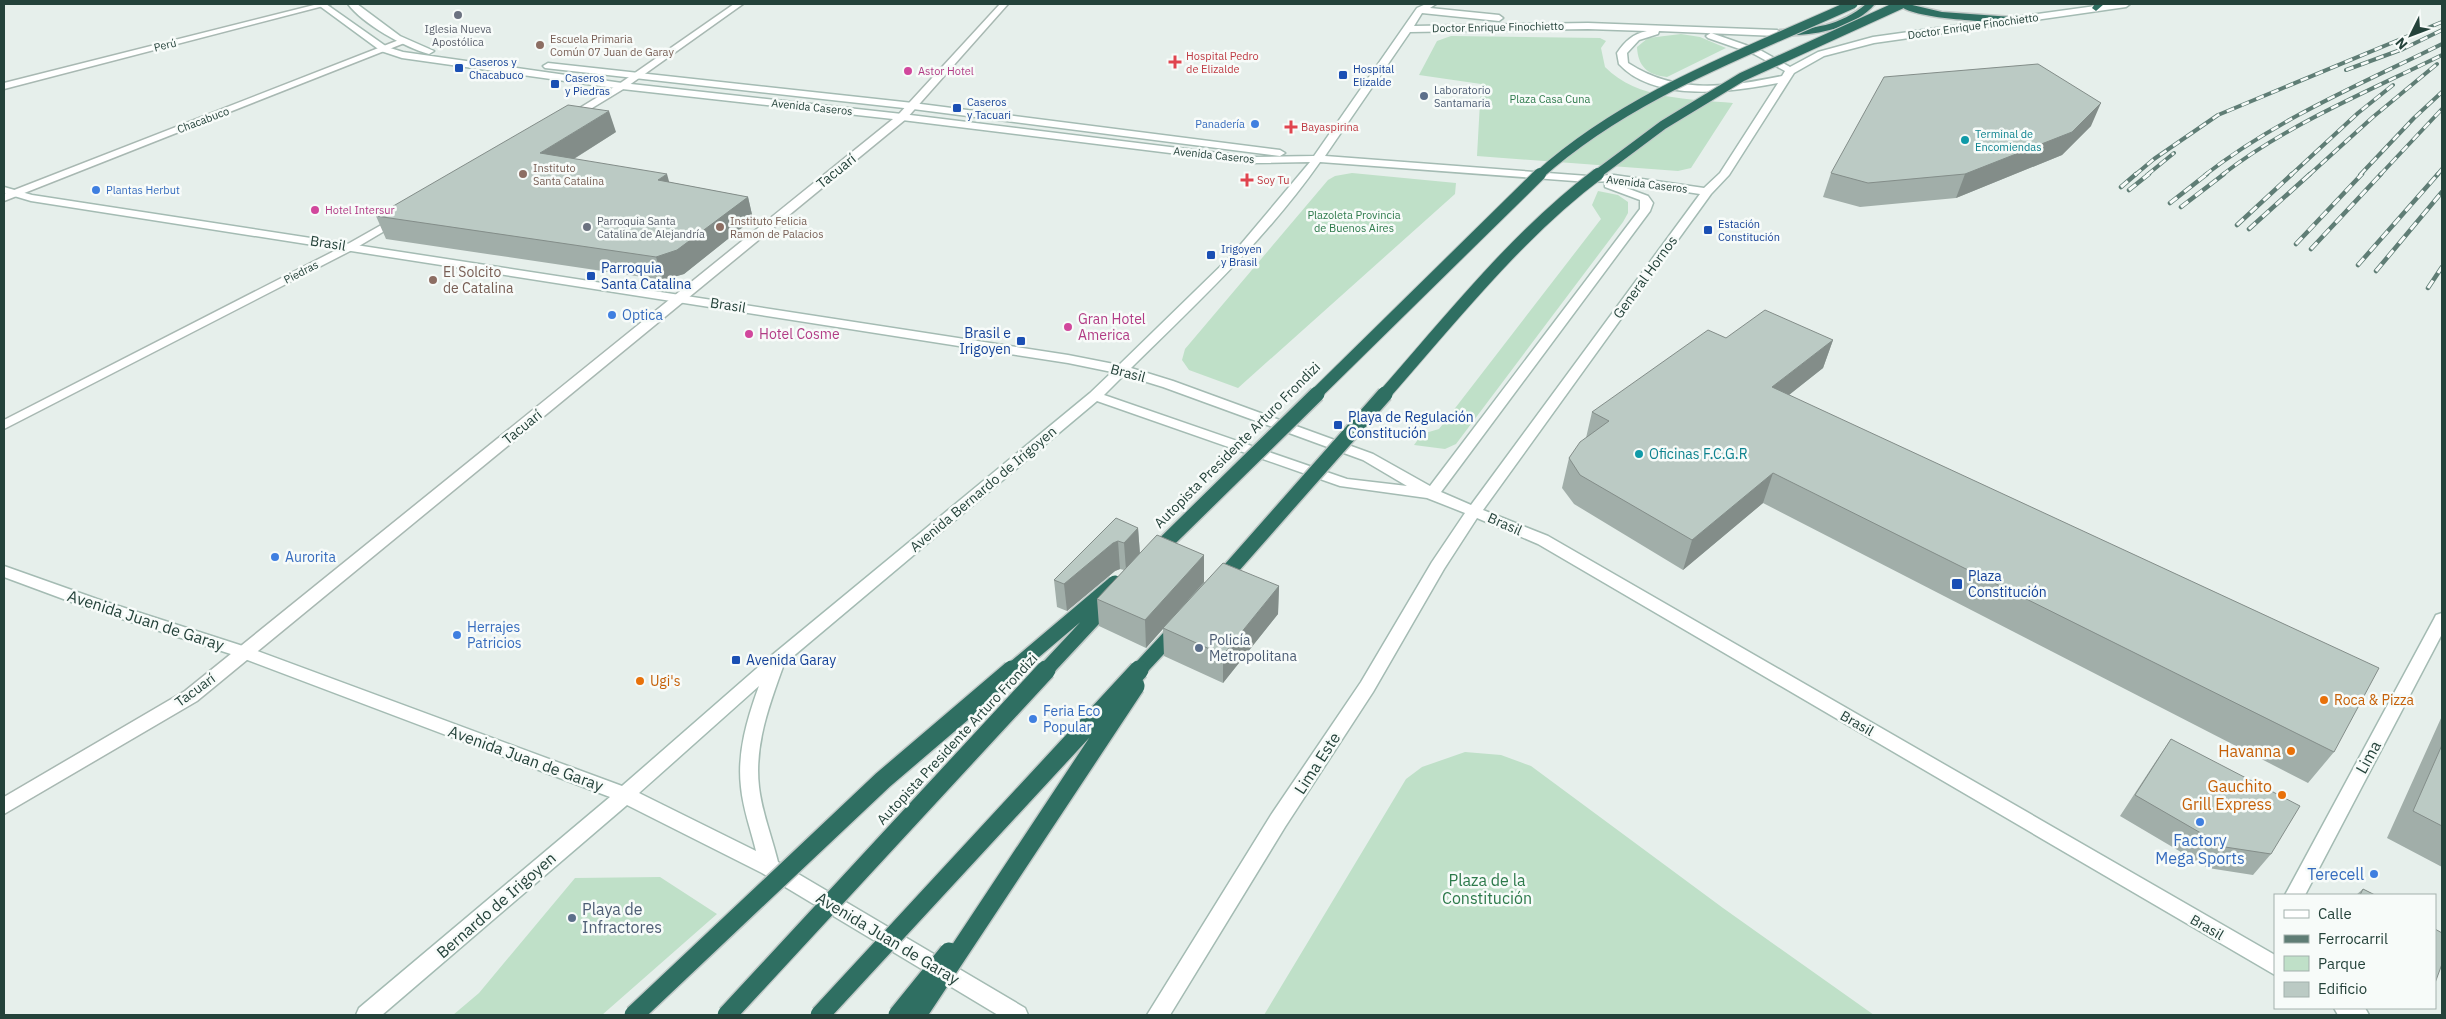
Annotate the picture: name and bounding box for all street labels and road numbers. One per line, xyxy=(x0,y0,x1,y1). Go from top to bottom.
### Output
street label: Doctor Enrique Finochietto xyxy=(1907,10,2039,42)
street label: Doctor Enrique Finochietto xyxy=(1432,19,1564,35)
street label: Perú xyxy=(152,35,178,55)
street label: Avenida Caseros xyxy=(771,96,853,118)
street label: Chacabuco xyxy=(175,104,231,136)
street label: Avenida Caseros xyxy=(1173,144,1255,166)
street label: Tacuarí xyxy=(813,149,860,192)
street label: Avenida Caseros xyxy=(1606,172,1688,196)
street label: Brasil xyxy=(309,231,347,255)
street label: General Hornos xyxy=(1609,232,1681,322)
street label: Piedras xyxy=(281,257,321,287)
street label: Brasil xyxy=(709,293,747,317)
street label: Autopista Presidente Arturo Frondizi xyxy=(1150,358,1324,532)
street label: Brasil xyxy=(1108,360,1148,386)
street label: Tacuarí xyxy=(499,405,546,448)
street label: Avenida Bernardo de Irigoyen xyxy=(906,422,1060,556)
street label: Brasil xyxy=(1485,508,1525,540)
street label: Avenida Juan de Garay xyxy=(65,585,227,655)
street label: Autopista Presidente Arturo Frondizi xyxy=(873,650,1041,828)
street label: Tacuarí xyxy=(171,669,219,711)
street label: Brasil xyxy=(1837,706,1877,740)
street label: Avenida Juan de Garay xyxy=(446,721,606,795)
street label: Lima Este xyxy=(1290,728,1344,798)
street label: Lima xyxy=(2351,737,2385,777)
street label: Bernardo de Irigoyen xyxy=(432,848,560,962)
street label: Avenida Juan de Garay xyxy=(813,887,963,989)
street label: Brasil xyxy=(2187,910,2227,944)

